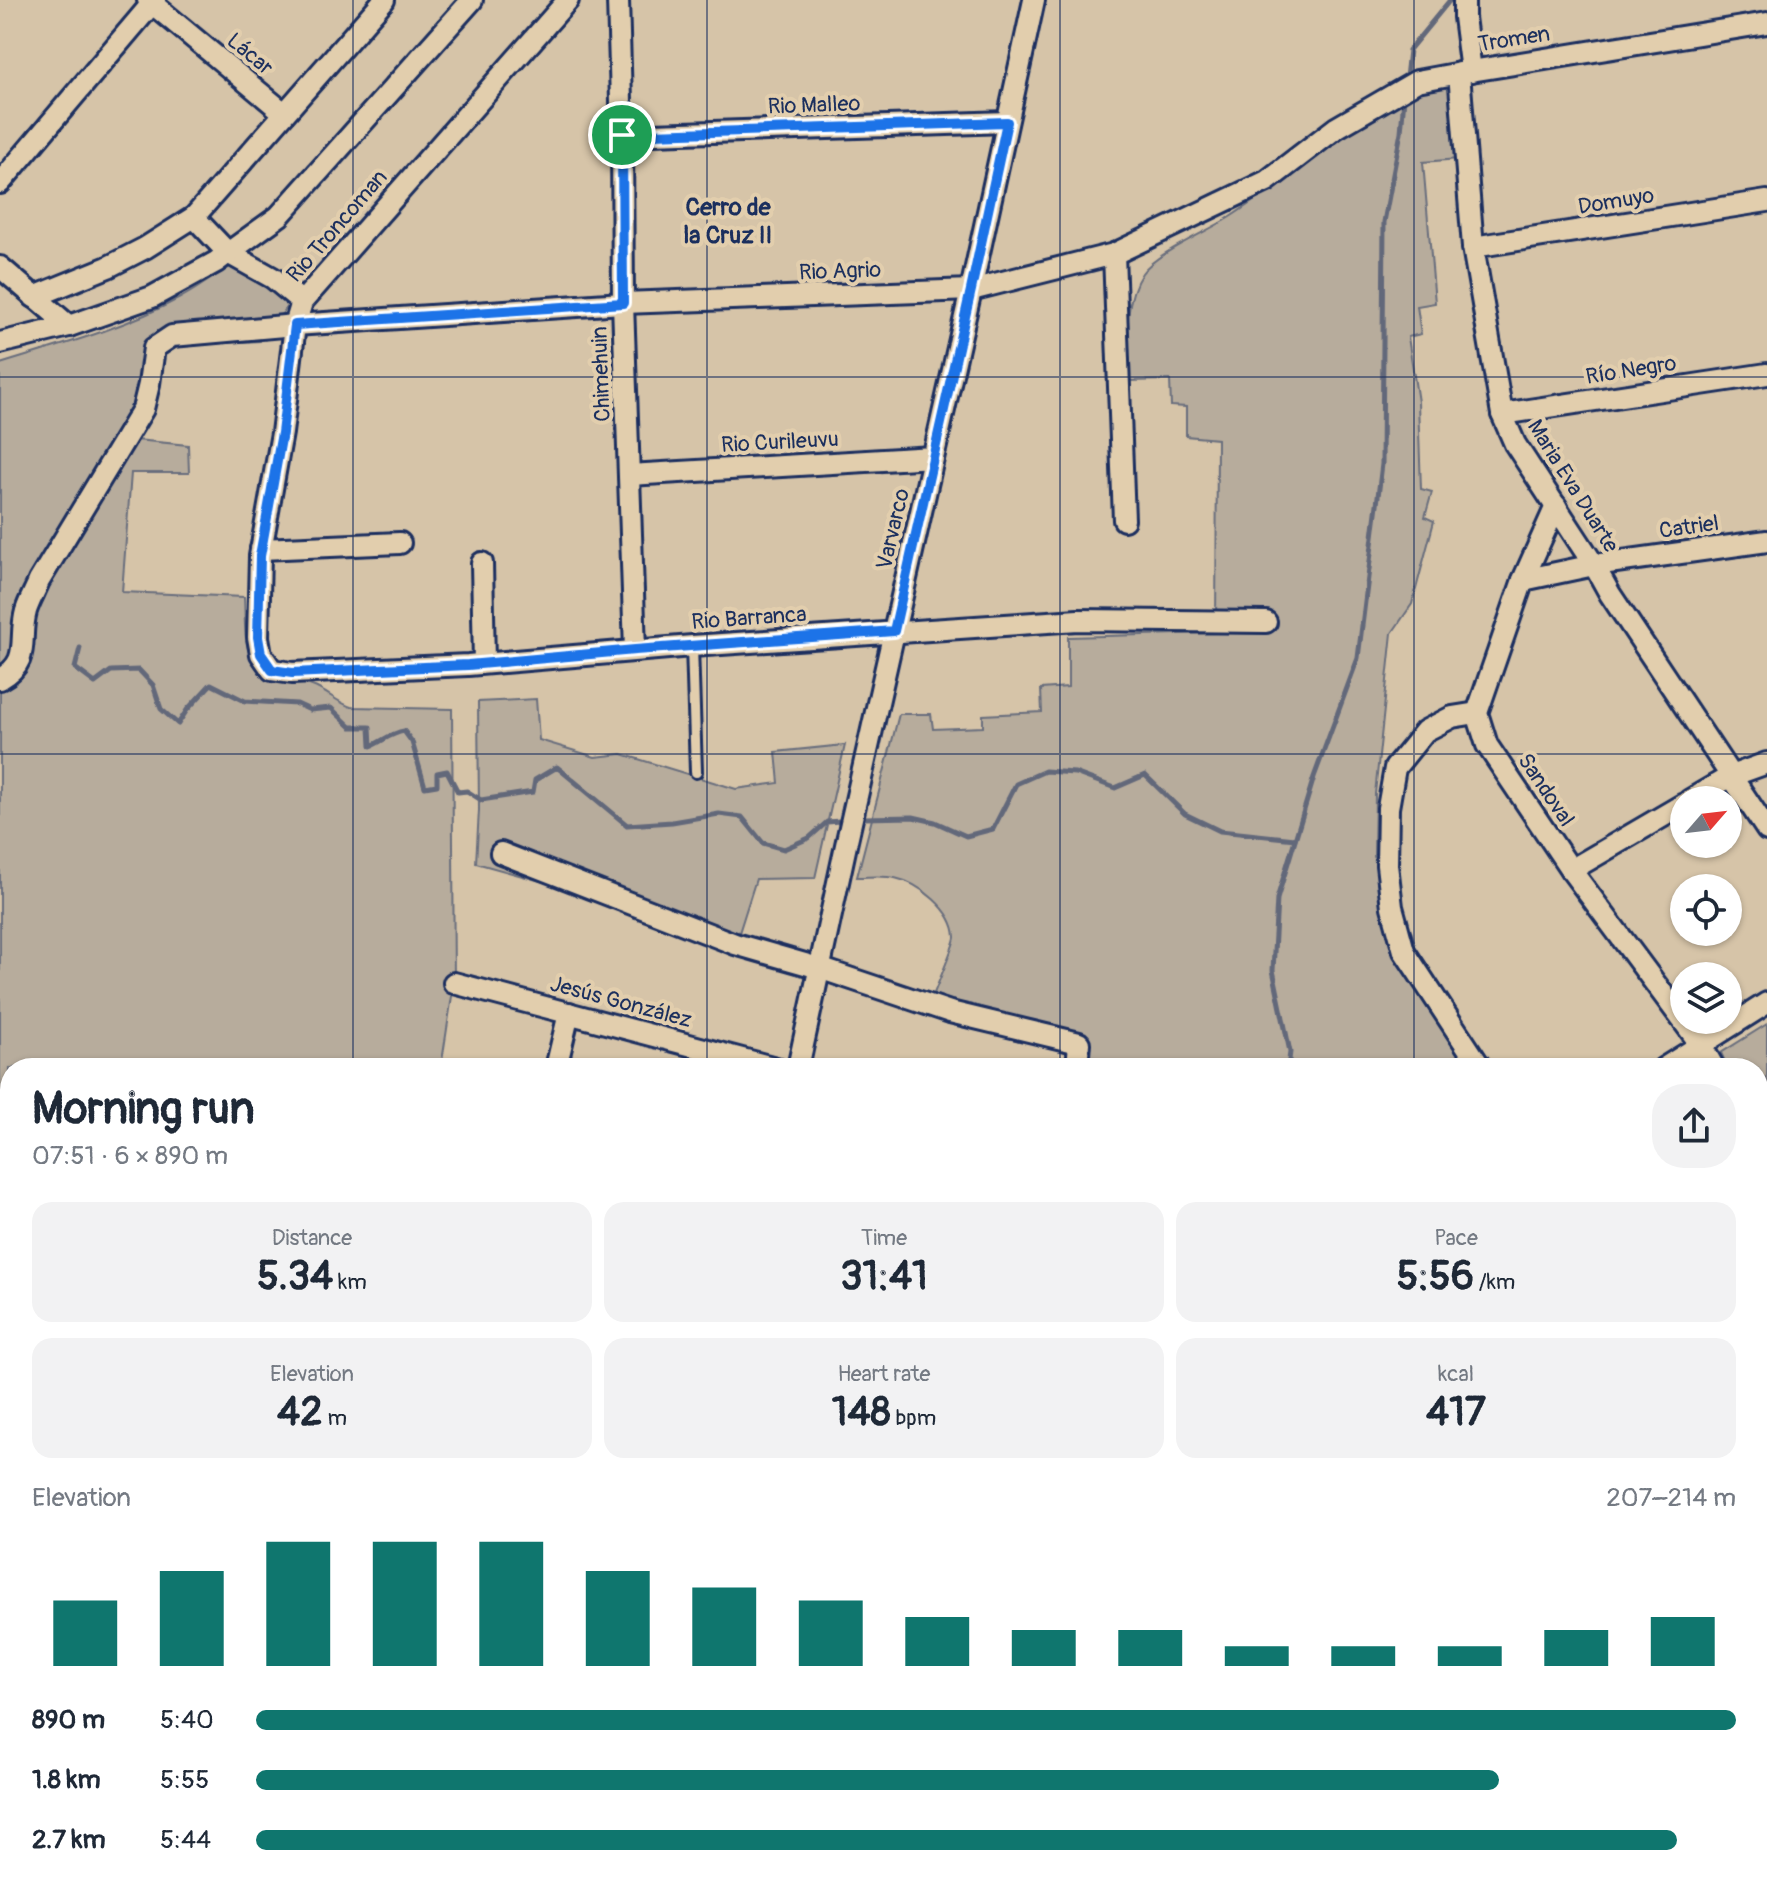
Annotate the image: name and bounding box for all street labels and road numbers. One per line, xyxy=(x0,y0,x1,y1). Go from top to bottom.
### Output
street label: Tromen xyxy=(1476,20,1552,58)
street label: Lácar xyxy=(221,27,279,82)
street label: Rio Malleo xyxy=(767,89,861,121)
street label: Rio Troncoman xyxy=(280,164,394,288)
street label: Domuyo xyxy=(1576,181,1656,221)
street label: Rio Agrio xyxy=(798,256,882,286)
street label: Chimehuin xyxy=(585,326,617,422)
street label: Río Negro xyxy=(1584,349,1679,391)
street label: Maria Eva Duarte xyxy=(1521,414,1625,558)
street label: Rio Curileuvu xyxy=(720,425,840,459)
street label: Varvarco xyxy=(870,486,916,572)
street label: Catriel xyxy=(1657,509,1721,545)
street label: Rio Barranca xyxy=(691,600,807,636)
street label: Sandoval xyxy=(1511,748,1581,832)
street label: Jesús González xyxy=(547,970,695,1034)

